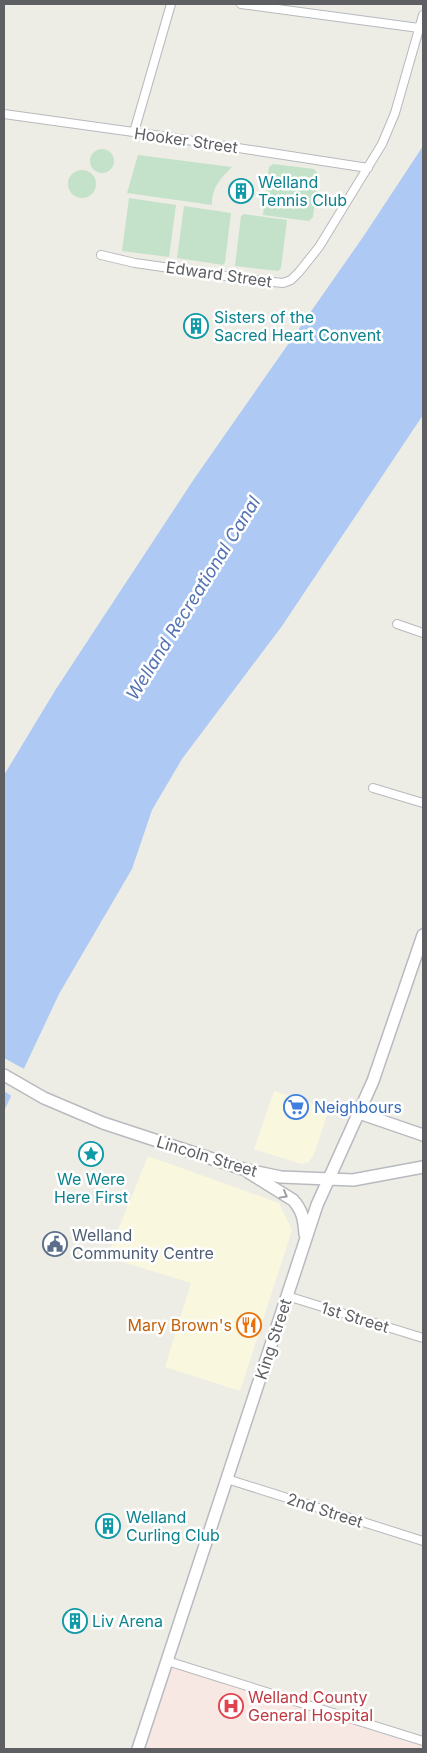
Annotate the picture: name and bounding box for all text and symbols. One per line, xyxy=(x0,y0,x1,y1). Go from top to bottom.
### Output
street label: Hooker Street xyxy=(133,123,239,157)
place label: Welland Tennis Club xyxy=(258,172,347,210)
building icon: Welland Tennis Club xyxy=(228,178,254,204)
street label: Edward Street xyxy=(165,257,273,291)
place label: Sisters of the Sacred Heart Convent xyxy=(214,307,381,345)
building icon: Sisters of the Sacred Heart Convent xyxy=(183,313,209,339)
water label: Welland Recreational Canal xyxy=(122,492,265,704)
supermarket icon: Neighbours xyxy=(283,1094,309,1120)
place label: Neighbours xyxy=(314,1097,402,1117)
street label: Lincoln Street xyxy=(154,1131,260,1181)
place icon: We Were Here First xyxy=(78,1141,104,1167)
place label: We Were Here First xyxy=(54,1169,128,1207)
one-way arrow xyxy=(279,1188,288,1198)
place label: Welland Community Centre xyxy=(72,1225,214,1263)
public building icon: Welland Community Centre xyxy=(42,1231,68,1257)
street label: King Street xyxy=(251,1296,295,1382)
street label: 1st Street xyxy=(319,1297,391,1337)
restaurant icon: Mary Brown's xyxy=(236,1312,262,1338)
place label: Mary Brown's xyxy=(127,1315,232,1335)
street label: 2nd Street xyxy=(285,1488,365,1532)
place label: Welland Curling Club xyxy=(126,1507,220,1545)
building icon: Welland Curling Club xyxy=(95,1513,121,1539)
building icon: Liv Arena xyxy=(62,1608,88,1634)
place label: Liv Arena xyxy=(92,1611,163,1631)
place label: Welland County General Hospital xyxy=(248,1687,373,1725)
hospital icon: Welland County General Hospital xyxy=(218,1693,244,1719)

